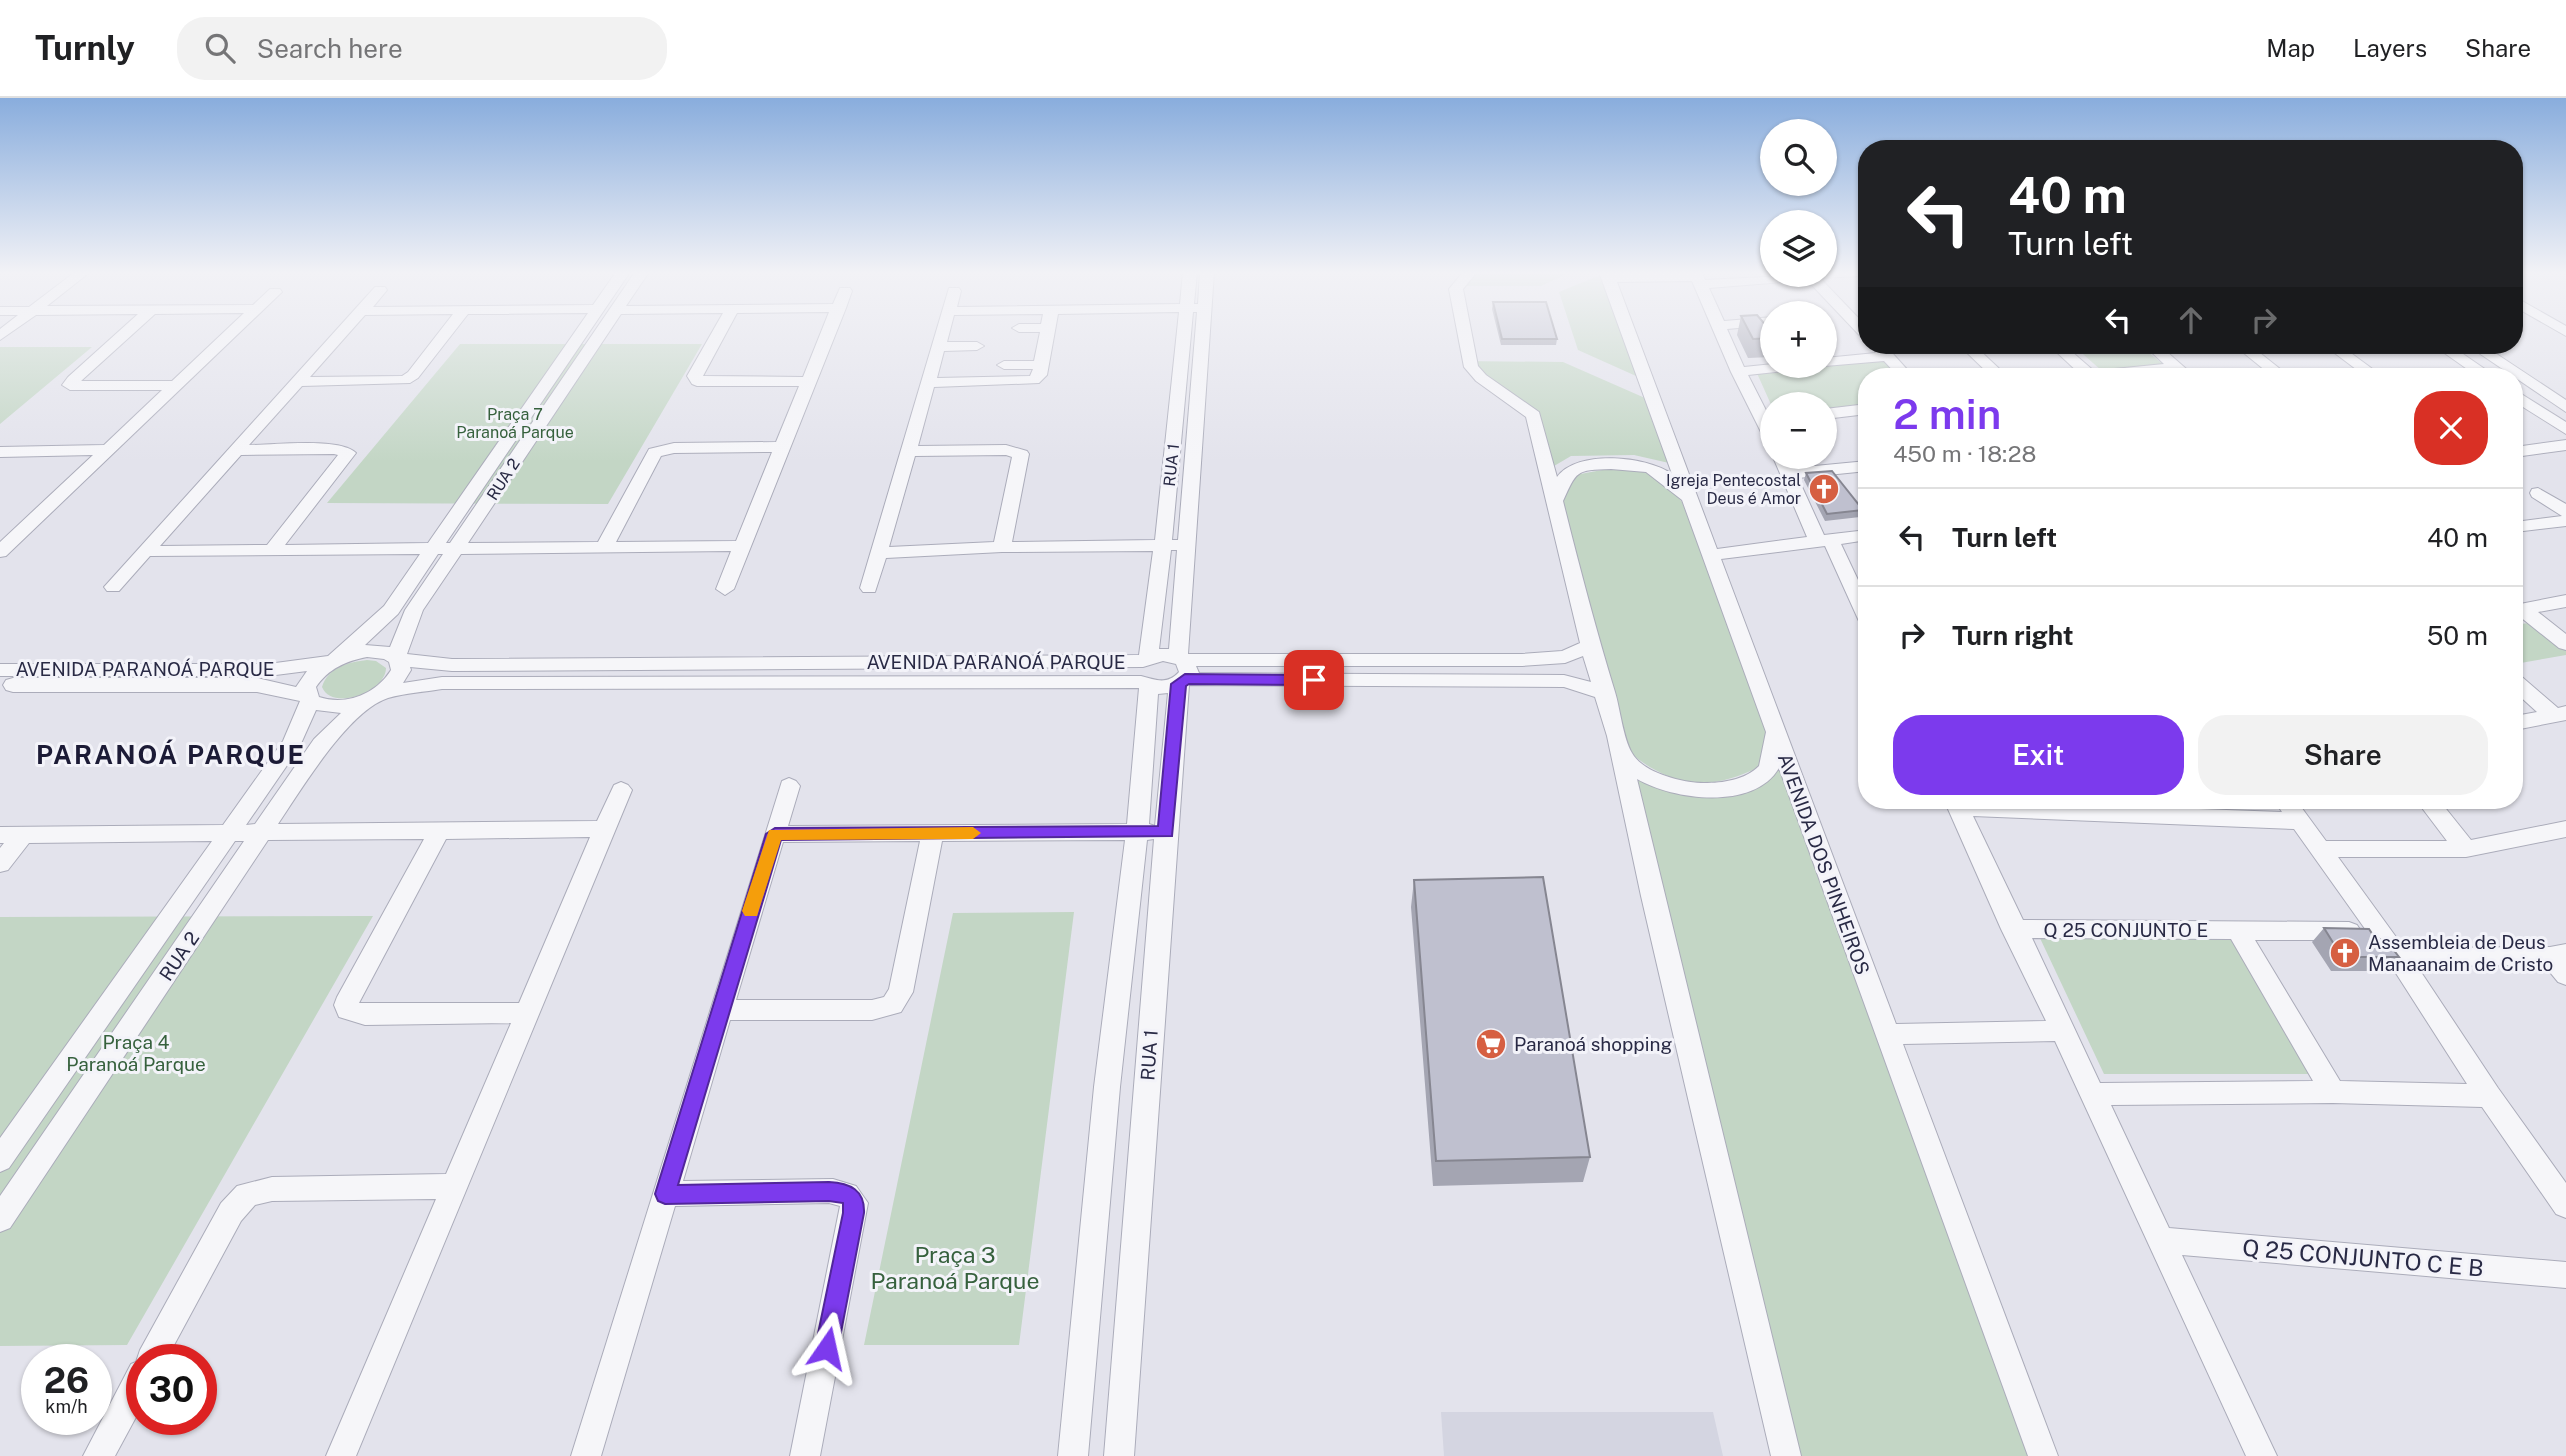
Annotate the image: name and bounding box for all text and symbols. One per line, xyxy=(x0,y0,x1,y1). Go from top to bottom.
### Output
search box xyxy=(177,17,667,80)
text: Turnly xyxy=(35,29,135,67)
icon: search xyxy=(201,29,239,67)
text: Search here xyxy=(257,33,403,64)
text: Map xyxy=(2266,34,2315,62)
text: Layers xyxy=(2353,34,2427,62)
text: Share xyxy=(2465,34,2531,62)
map controls xyxy=(1760,119,1837,469)
button: search xyxy=(1760,119,1837,196)
text: 40 m xyxy=(2008,166,2127,224)
icon: left xyxy=(1893,168,1984,259)
button: layers xyxy=(1760,210,1837,287)
text: Turn left xyxy=(2008,225,2133,262)
button: + xyxy=(1760,301,1837,378)
icon: left xyxy=(2099,301,2137,339)
icon: ahead xyxy=(2172,301,2210,339)
icon: right xyxy=(2245,301,2283,339)
text: 2 min xyxy=(1893,389,2001,438)
button: close xyxy=(2414,391,2488,465)
button: − xyxy=(1760,392,1837,469)
park label: Praça 7 Paranoá Parque xyxy=(456,405,574,442)
text: 450 m · 18:28 xyxy=(1893,440,2036,467)
street label: RUA 1 xyxy=(1160,443,1183,487)
street label: RUA 2 xyxy=(483,455,524,504)
place label: Igreja Pentecostal Deus é Amor xyxy=(1666,471,1801,508)
church icon: Igreja Pentecostal Deus é Amor xyxy=(1807,472,1841,506)
icon: left xyxy=(1893,518,1931,556)
text: Turn left xyxy=(1952,522,2057,553)
text: 40 m xyxy=(2427,522,2488,553)
icon: right xyxy=(1893,616,1931,654)
text: Turn right xyxy=(1952,620,2074,651)
text: 50 m xyxy=(2427,620,2488,651)
pin xyxy=(1284,650,1344,710)
street label: AVENIDA PARANOÁ PARQUE xyxy=(866,651,1126,673)
street label: AVENIDA PARANOÁ PARQUE xyxy=(15,658,275,680)
icon: arrive xyxy=(1295,661,1333,699)
button: Exit xyxy=(1893,715,2184,795)
button: Share xyxy=(2198,715,2488,795)
district label: PARANOÁ PARQUE xyxy=(36,739,306,770)
street label: AVENIDA DOS PINHEIROS xyxy=(1774,750,1874,978)
street label: Q 25 CONJUNTO E xyxy=(2044,919,2208,941)
street label: RUA 2 xyxy=(155,927,203,985)
place label: Assembleia de Deus Manaanaim de Cristo xyxy=(2368,931,2553,975)
church icon: Assembleia de Deus Manaanaim de Cristo xyxy=(2328,936,2362,970)
supermarket icon: Paranoá shopping xyxy=(1474,1027,1508,1061)
street label: RUA 1 xyxy=(1136,1029,1162,1081)
park label: Praça 4 Paranoá Parque xyxy=(66,1031,206,1075)
place label: Paranoá shopping xyxy=(1514,1033,1672,1055)
street label: Q 25 CONJUNTO C E B xyxy=(2241,1234,2485,1281)
park label: Praça 3 Paranoá Parque xyxy=(871,1241,1039,1294)
position arrow xyxy=(790,1311,864,1385)
speed limit sign: 30 xyxy=(126,1344,217,1435)
text: 26 xyxy=(44,1360,89,1401)
text: km/h xyxy=(45,1396,88,1417)

